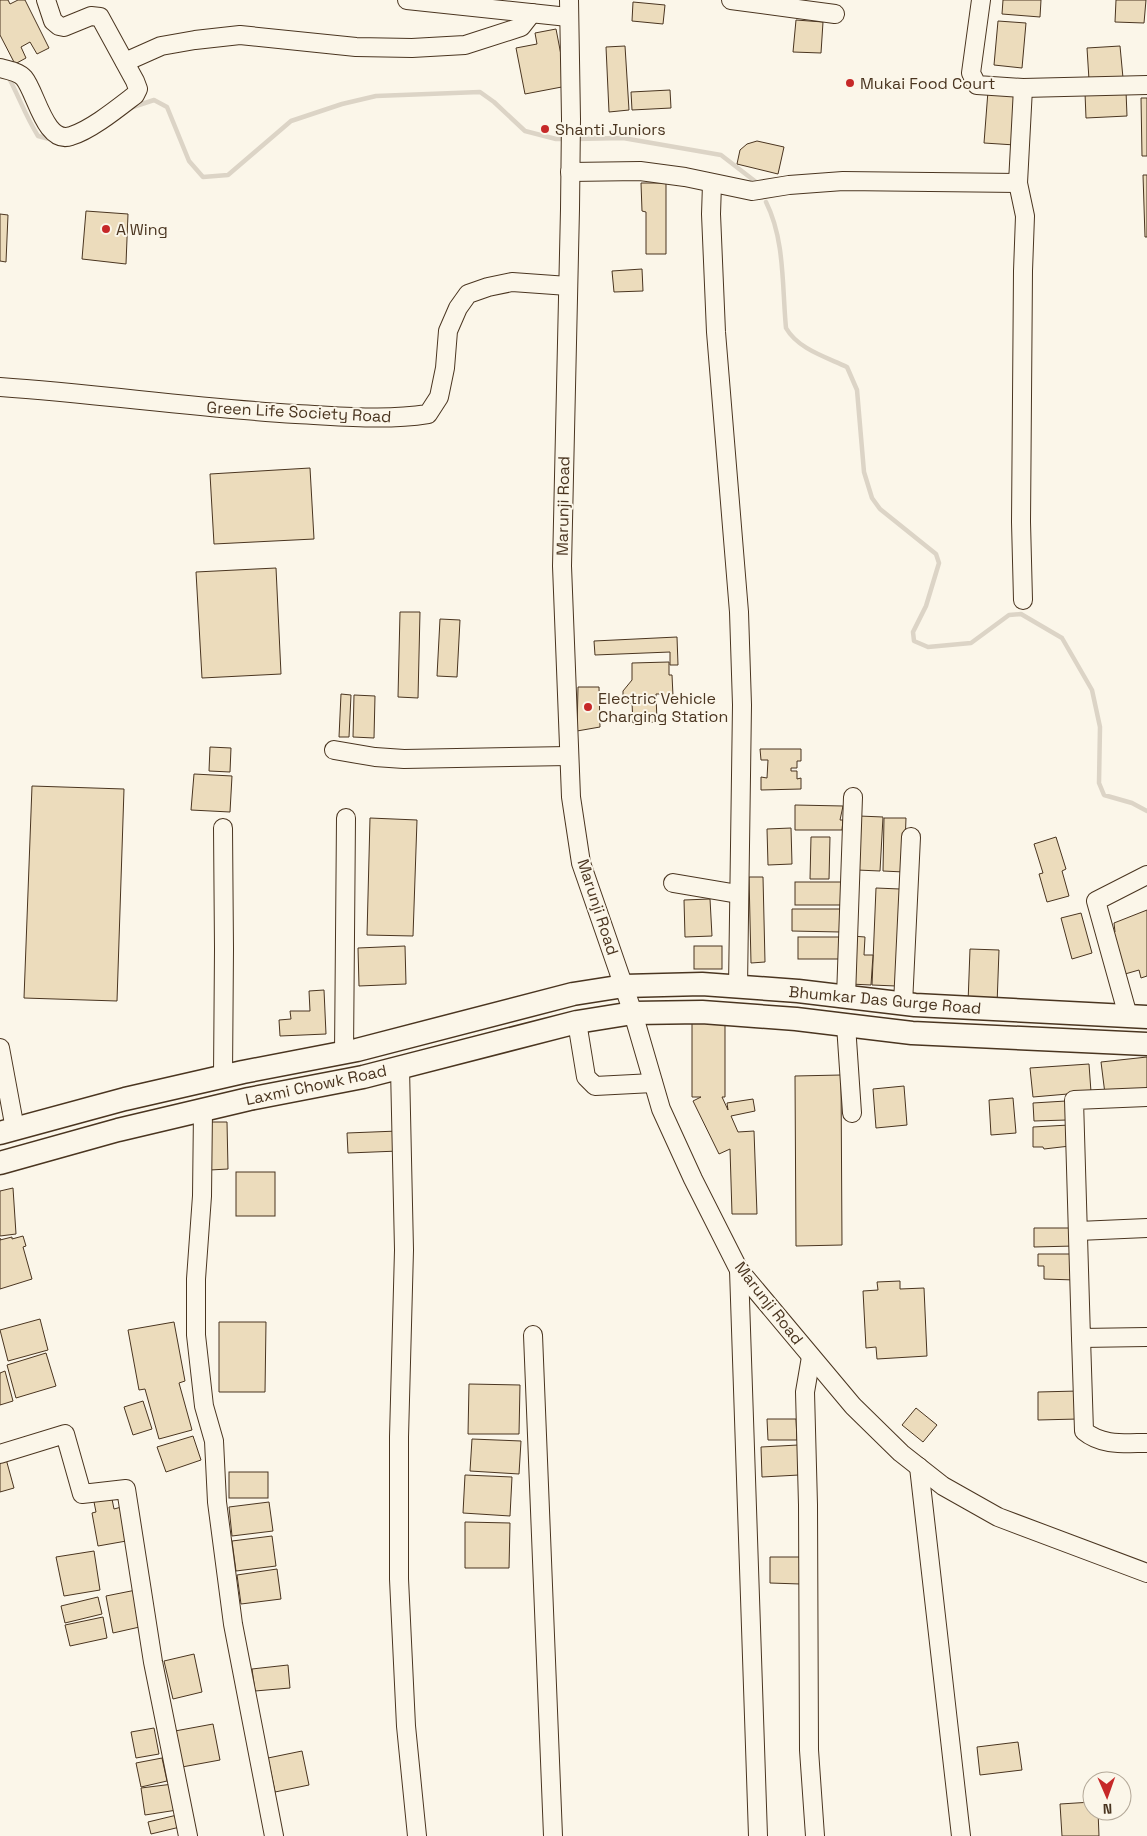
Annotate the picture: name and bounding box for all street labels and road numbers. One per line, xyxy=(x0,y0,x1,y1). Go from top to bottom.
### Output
street label: Green Life Society Road xyxy=(206,397,392,427)
street label: Marunji Road xyxy=(552,456,574,556)
street label: Marunji Road xyxy=(573,856,623,958)
street label: Bhumkar Das Gurge Road xyxy=(788,981,982,1019)
street label: Laxmi Chowk Road xyxy=(243,1060,389,1110)
street label: Marunji Road xyxy=(730,1257,808,1349)

